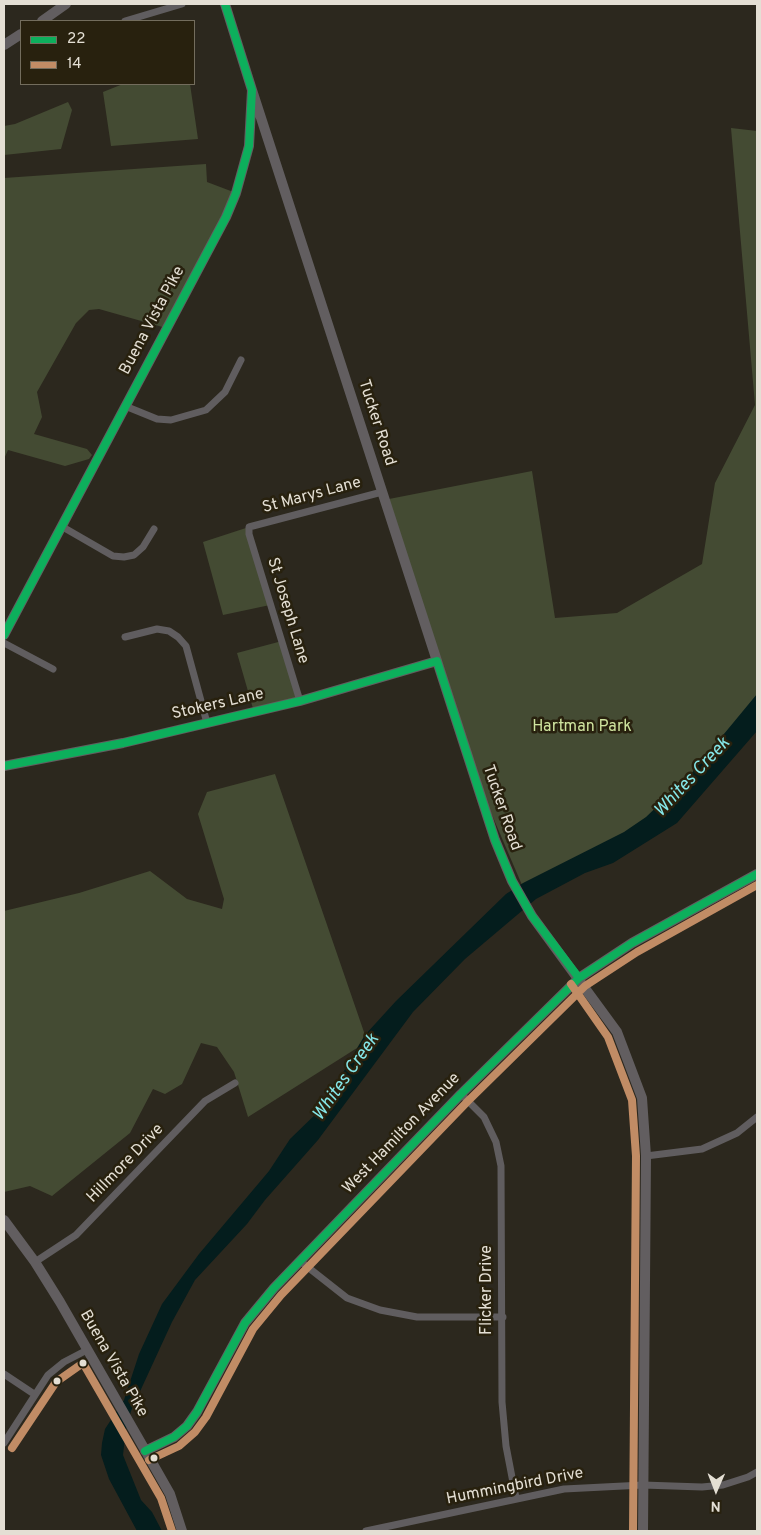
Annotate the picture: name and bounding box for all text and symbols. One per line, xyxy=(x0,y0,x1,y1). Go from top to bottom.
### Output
legend xyxy=(20,20,195,85)
text: 22 xyxy=(67,30,85,49)
text: 14 xyxy=(67,55,82,74)
street label: Buena Vista Pike xyxy=(116,263,190,379)
street label: Tucker Road xyxy=(353,378,399,468)
street label: St Marys Lane xyxy=(261,474,363,518)
street label: St Joseph Lane xyxy=(262,556,312,666)
street label: Stokers Lane xyxy=(170,685,266,725)
park label: Hartman Park xyxy=(532,718,632,738)
water label: Whites Creek xyxy=(651,734,735,822)
street label: Tucker Road xyxy=(477,763,525,853)
water label: Whites Creek xyxy=(309,1030,385,1126)
street label: West Hamilton Avenue xyxy=(339,1069,465,1199)
street label: Hillmore Drive xyxy=(84,1121,168,1207)
street label: Flicker Drive xyxy=(478,1245,498,1335)
street label: Buena Vista Pike xyxy=(75,1307,151,1421)
unlabelled marker xyxy=(78,1358,88,1368)
unlabelled marker xyxy=(52,1376,62,1386)
unlabelled marker xyxy=(149,1453,159,1463)
street label: Hummingbird Drive xyxy=(445,1464,585,1510)
north arrow xyxy=(691,1465,741,1515)
text: N xyxy=(711,1497,721,1514)

